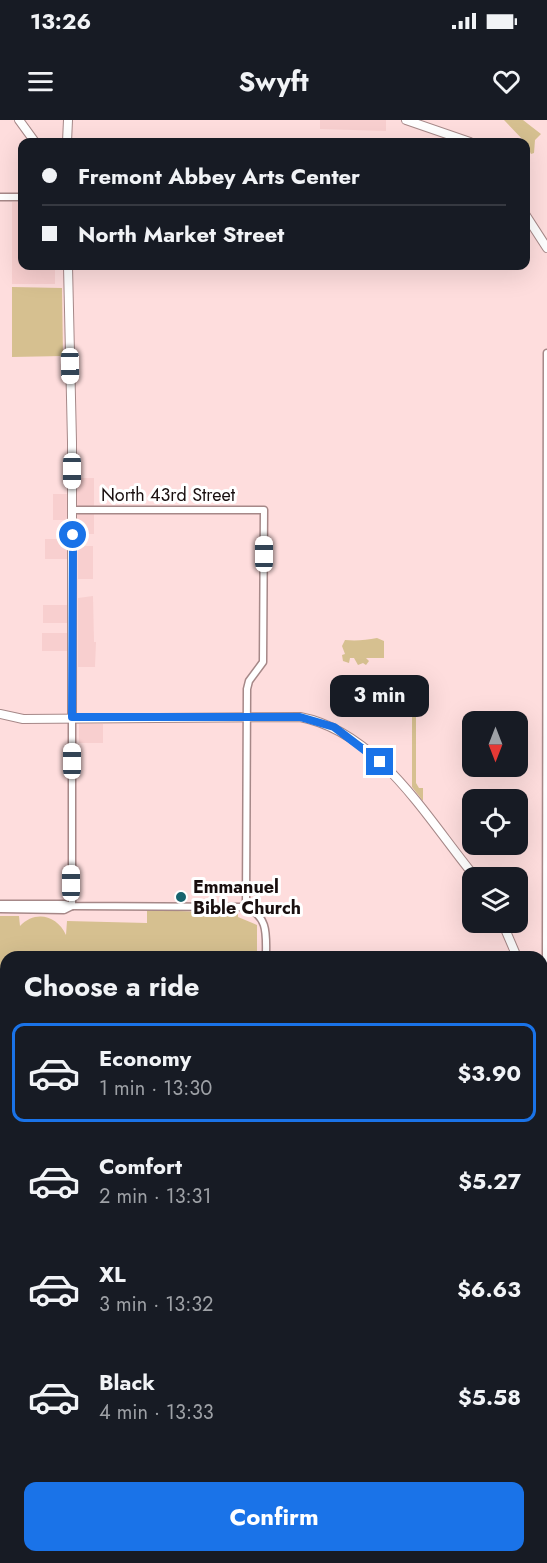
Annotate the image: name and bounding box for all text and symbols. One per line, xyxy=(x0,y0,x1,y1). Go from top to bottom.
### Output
text: 13:26 xyxy=(30,5,91,37)
text: Swyft xyxy=(238,62,309,101)
icon: menu xyxy=(24,65,57,98)
icon: heart xyxy=(490,65,523,98)
text: Fremont Abbey Arts Center xyxy=(78,160,360,192)
text: North Market Street xyxy=(78,218,284,250)
car xyxy=(61,348,79,384)
car xyxy=(63,453,81,489)
street label: North 43rd Street xyxy=(101,482,236,508)
route start xyxy=(59,521,86,548)
car xyxy=(255,536,273,572)
callout: 3 min xyxy=(330,675,430,717)
text: 3 min xyxy=(354,681,405,710)
north arrow xyxy=(462,711,528,777)
map controls xyxy=(462,711,528,933)
car xyxy=(63,743,81,779)
route end xyxy=(366,748,393,775)
button: locate xyxy=(462,789,528,855)
car xyxy=(62,865,80,901)
button: layers xyxy=(462,867,528,933)
place label: Emmanuel Bible Church xyxy=(193,874,301,921)
marker: Emmanuel Bible Church xyxy=(174,890,188,904)
text: Choose a ride xyxy=(24,967,199,1006)
text: Economy xyxy=(99,1042,191,1074)
icon: car xyxy=(27,1046,81,1100)
text: $3.90 xyxy=(458,1057,521,1089)
text: 1 min · 13:30 xyxy=(99,1074,212,1103)
text: Comfort xyxy=(99,1150,182,1182)
icon: car xyxy=(27,1154,81,1208)
text: $5.27 xyxy=(458,1165,521,1197)
text: 2 min · 13:31 xyxy=(99,1182,212,1211)
text: XL xyxy=(99,1258,126,1290)
icon: car xyxy=(27,1262,81,1316)
text: $6.63 xyxy=(457,1273,521,1305)
text: 3 min · 13:32 xyxy=(99,1290,213,1319)
text: Black xyxy=(99,1366,155,1398)
icon: car xyxy=(27,1370,81,1424)
text: $5.58 xyxy=(458,1381,521,1413)
text: 4 min · 13:33 xyxy=(99,1398,214,1427)
button: Confirm xyxy=(24,1482,524,1551)

